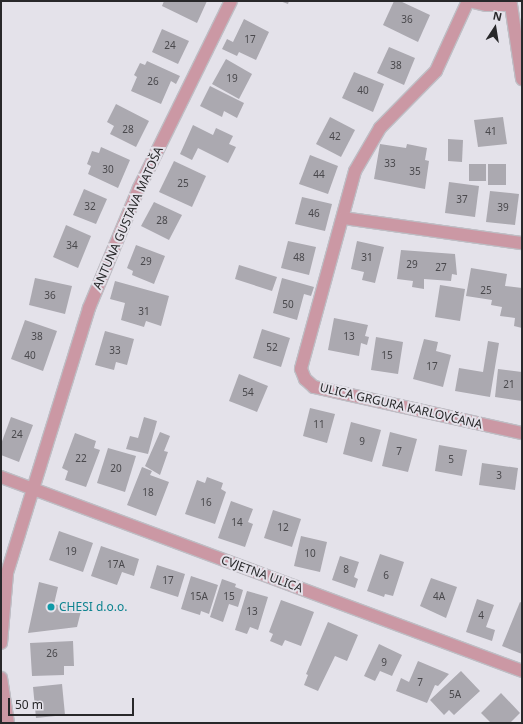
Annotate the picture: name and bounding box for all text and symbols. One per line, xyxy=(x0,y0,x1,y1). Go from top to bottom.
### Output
north arrow xyxy=(475,8,515,48)
text: N xyxy=(492,8,504,24)
house number: 36 xyxy=(401,14,413,26)
house number: 17 xyxy=(244,34,256,46)
house number: 24 xyxy=(164,40,176,52)
house number: 38 xyxy=(390,60,402,72)
house number: 19 xyxy=(226,73,238,85)
house number: 26 xyxy=(147,76,159,88)
house number: 40 xyxy=(357,85,369,97)
house number: 28 xyxy=(122,124,134,136)
house number: 41 xyxy=(485,126,497,138)
house number: 42 xyxy=(329,131,341,143)
street label: ANTUNA GUSTAVA MATOŠA xyxy=(90,144,166,292)
house number: 33 xyxy=(384,158,396,170)
house number: 30 xyxy=(102,164,114,176)
house number: 35 xyxy=(409,166,421,178)
house number: 44 xyxy=(313,169,325,181)
house number: 25 xyxy=(177,178,189,190)
house number: 37 xyxy=(456,194,468,206)
house number: 32 xyxy=(84,201,96,213)
house number: 39 xyxy=(497,202,509,214)
house number: 46 xyxy=(308,208,320,220)
house number: 28 xyxy=(156,215,168,227)
house number: 34 xyxy=(66,240,78,252)
house number: 48 xyxy=(293,252,305,264)
house number: 31 xyxy=(361,252,373,264)
house number: 29 xyxy=(140,256,152,268)
house number: 29 xyxy=(406,259,418,271)
house number: 27 xyxy=(435,262,447,274)
house number: 25 xyxy=(480,285,492,297)
house number: 36 xyxy=(44,290,56,302)
house number: 50 xyxy=(282,299,294,311)
house number: 31 xyxy=(138,306,150,318)
house number: 38 xyxy=(31,331,43,343)
house number: 13 xyxy=(343,331,355,343)
house number: 52 xyxy=(266,342,278,354)
house number: 33 xyxy=(109,345,121,357)
house number: 40 xyxy=(24,350,36,362)
house number: 15 xyxy=(381,350,393,362)
house number: 17 xyxy=(426,361,438,373)
house number: 21 xyxy=(503,379,515,391)
street label: ULICA GRGURA KARLOVČANA xyxy=(318,380,484,432)
house number: 54 xyxy=(242,387,254,399)
house number: 11 xyxy=(313,419,325,431)
house number: 24 xyxy=(11,429,23,441)
house number: 9 xyxy=(359,436,365,448)
house number: 7 xyxy=(396,446,402,458)
house number: 22 xyxy=(75,453,87,465)
house number: 5 xyxy=(448,454,454,466)
house number: 20 xyxy=(110,463,122,475)
house number: 3 xyxy=(496,470,502,482)
house number: 18 xyxy=(142,487,154,499)
house number: 16 xyxy=(200,497,212,509)
house number: 14 xyxy=(231,517,243,529)
house number: 12 xyxy=(277,522,289,534)
house number: 19 xyxy=(65,546,77,558)
house number: 10 xyxy=(304,548,316,560)
street label: CVJETNA ULICA xyxy=(219,553,305,595)
house number: 17A xyxy=(107,559,125,571)
house number: 8 xyxy=(343,564,349,576)
house number: 6 xyxy=(383,570,389,582)
house number: 17 xyxy=(162,575,174,587)
house number: 15A xyxy=(190,591,208,603)
house number: 15 xyxy=(223,591,235,603)
house number: 4A xyxy=(433,591,445,603)
place label: CHESI d.o.o. xyxy=(59,600,127,614)
marker: CHESI d.o.o. xyxy=(46,602,56,612)
house number: 13 xyxy=(246,606,258,618)
house number: 4 xyxy=(478,610,484,622)
house number: 26 xyxy=(46,648,58,660)
house number: 9 xyxy=(381,657,387,669)
house number: 7 xyxy=(417,677,423,689)
house number: 5A xyxy=(449,689,461,701)
scale bar xyxy=(10,690,136,716)
text: 50 m xyxy=(15,696,43,713)

